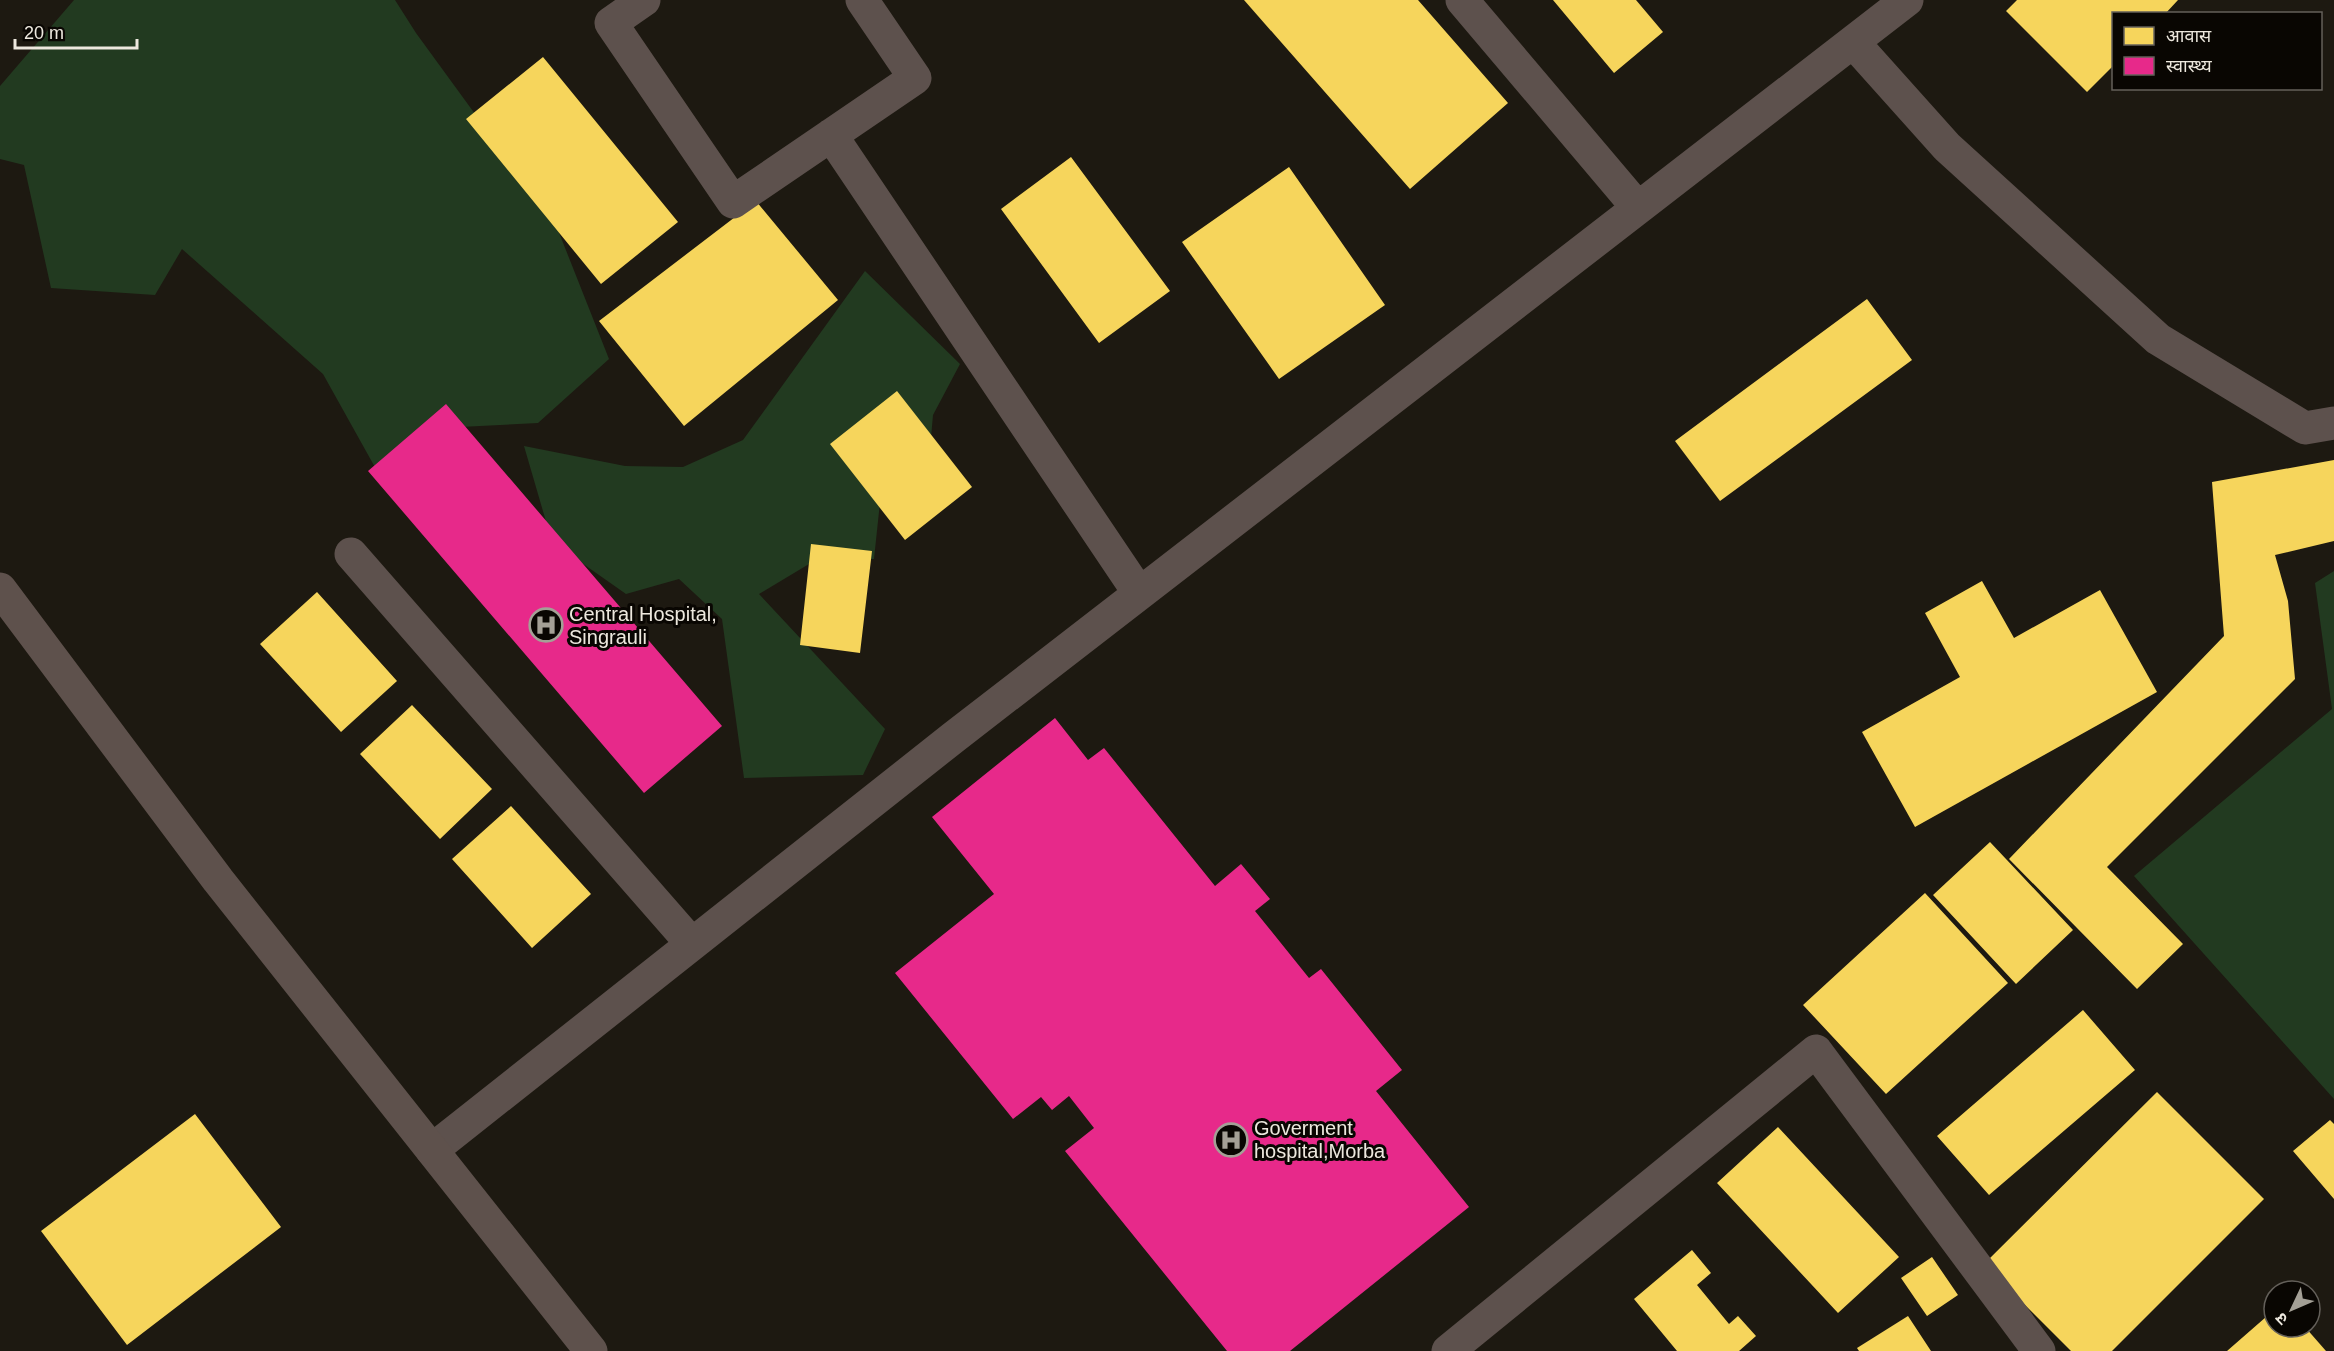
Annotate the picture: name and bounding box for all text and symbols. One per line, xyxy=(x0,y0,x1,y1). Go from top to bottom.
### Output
scale bar xyxy=(15,12,136,50)
legend xyxy=(2112,12,2322,90)
text: 20 m xyxy=(24,23,64,43)
text: आवास xyxy=(2166,26,2212,46)
text: स्वास्थ्य xyxy=(2166,56,2212,76)
place label: Central Hospital, Singrauli xyxy=(569,603,717,648)
hospital icon: Central Hospital, Singrauli xyxy=(528,607,564,643)
place label: Goverment hospital,Morba xyxy=(1254,1117,1386,1162)
hospital icon: Goverment hospital,Morba xyxy=(1213,1122,1249,1158)
north arrow xyxy=(2262,1279,2322,1339)
text: उ xyxy=(2272,1309,2291,1328)

